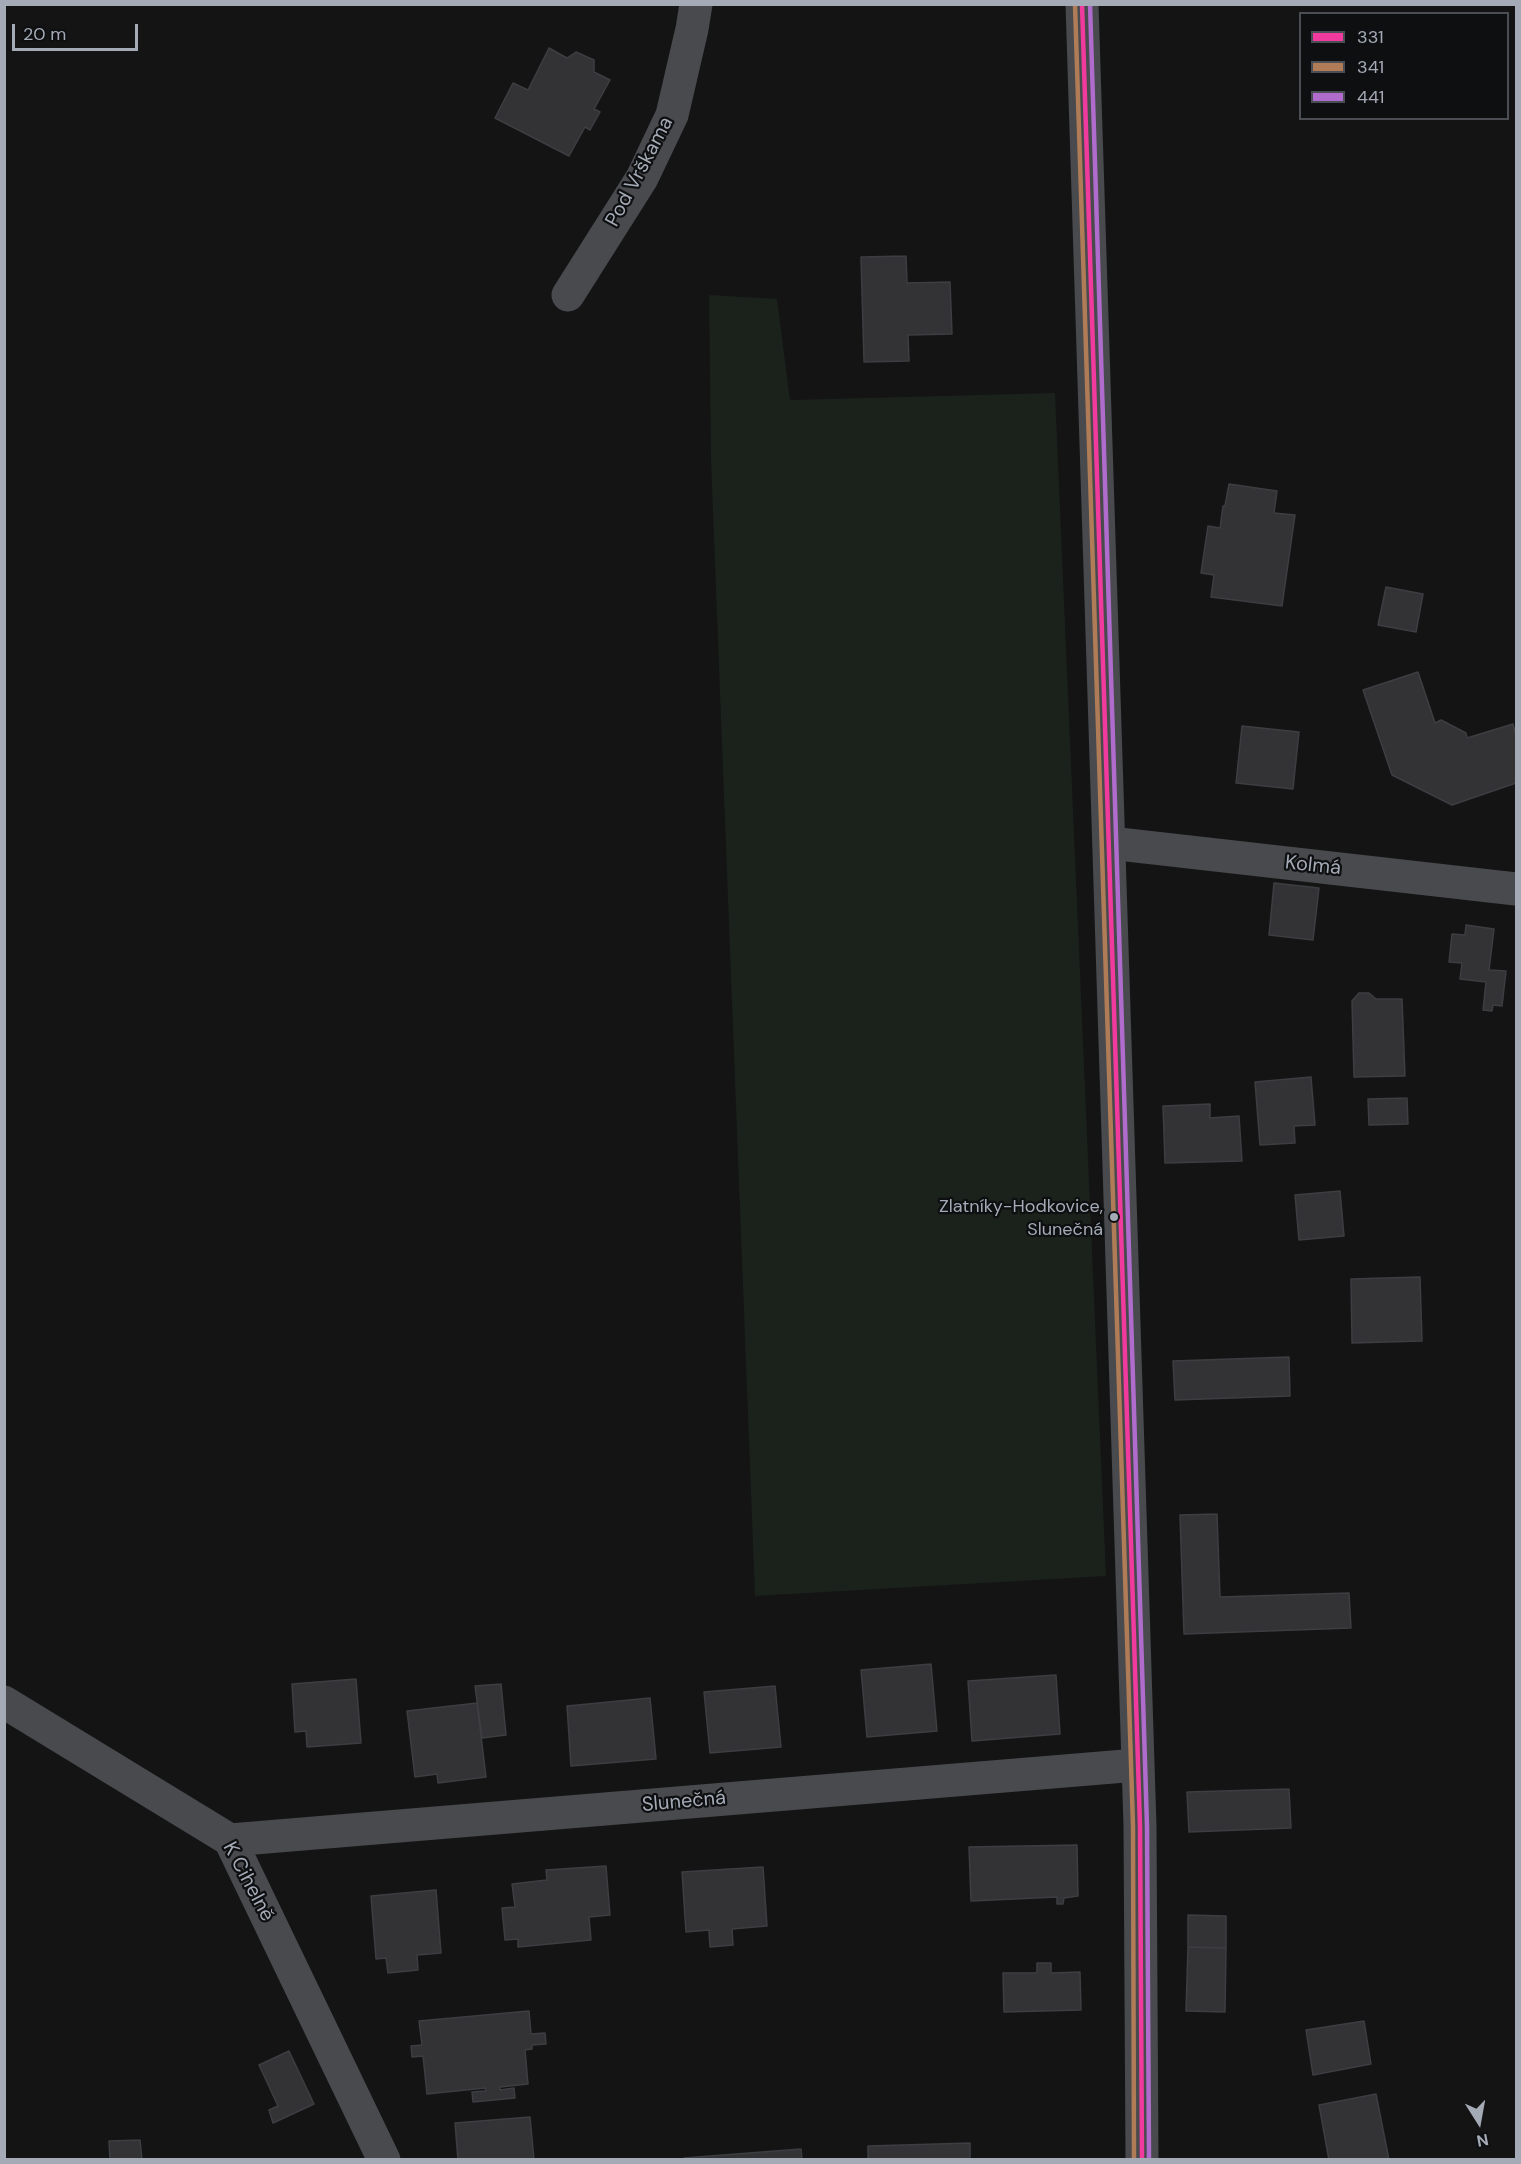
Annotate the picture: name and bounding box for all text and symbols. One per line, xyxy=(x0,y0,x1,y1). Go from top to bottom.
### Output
scale bar xyxy=(15,12,141,50)
legend xyxy=(1299,12,1509,120)
text: 20 m xyxy=(23,22,66,46)
text: 331 xyxy=(1357,25,1384,49)
text: 341 xyxy=(1357,55,1384,79)
text: 441 xyxy=(1357,85,1384,109)
street label: Pod Vrškama xyxy=(601,113,679,231)
street label: Kolmá xyxy=(1284,851,1342,881)
place label: Zlatníky-Hodkovice, Slunečná xyxy=(939,1196,1103,1238)
marker: Zlatníky-Hodkovice, Slunečná xyxy=(1108,1211,1120,1223)
street label: Slunečná xyxy=(641,1786,727,1818)
street label: K Cihelně xyxy=(217,1838,279,1926)
north arrow xyxy=(1449,2092,1509,2152)
text: N xyxy=(1475,2129,1490,2152)

